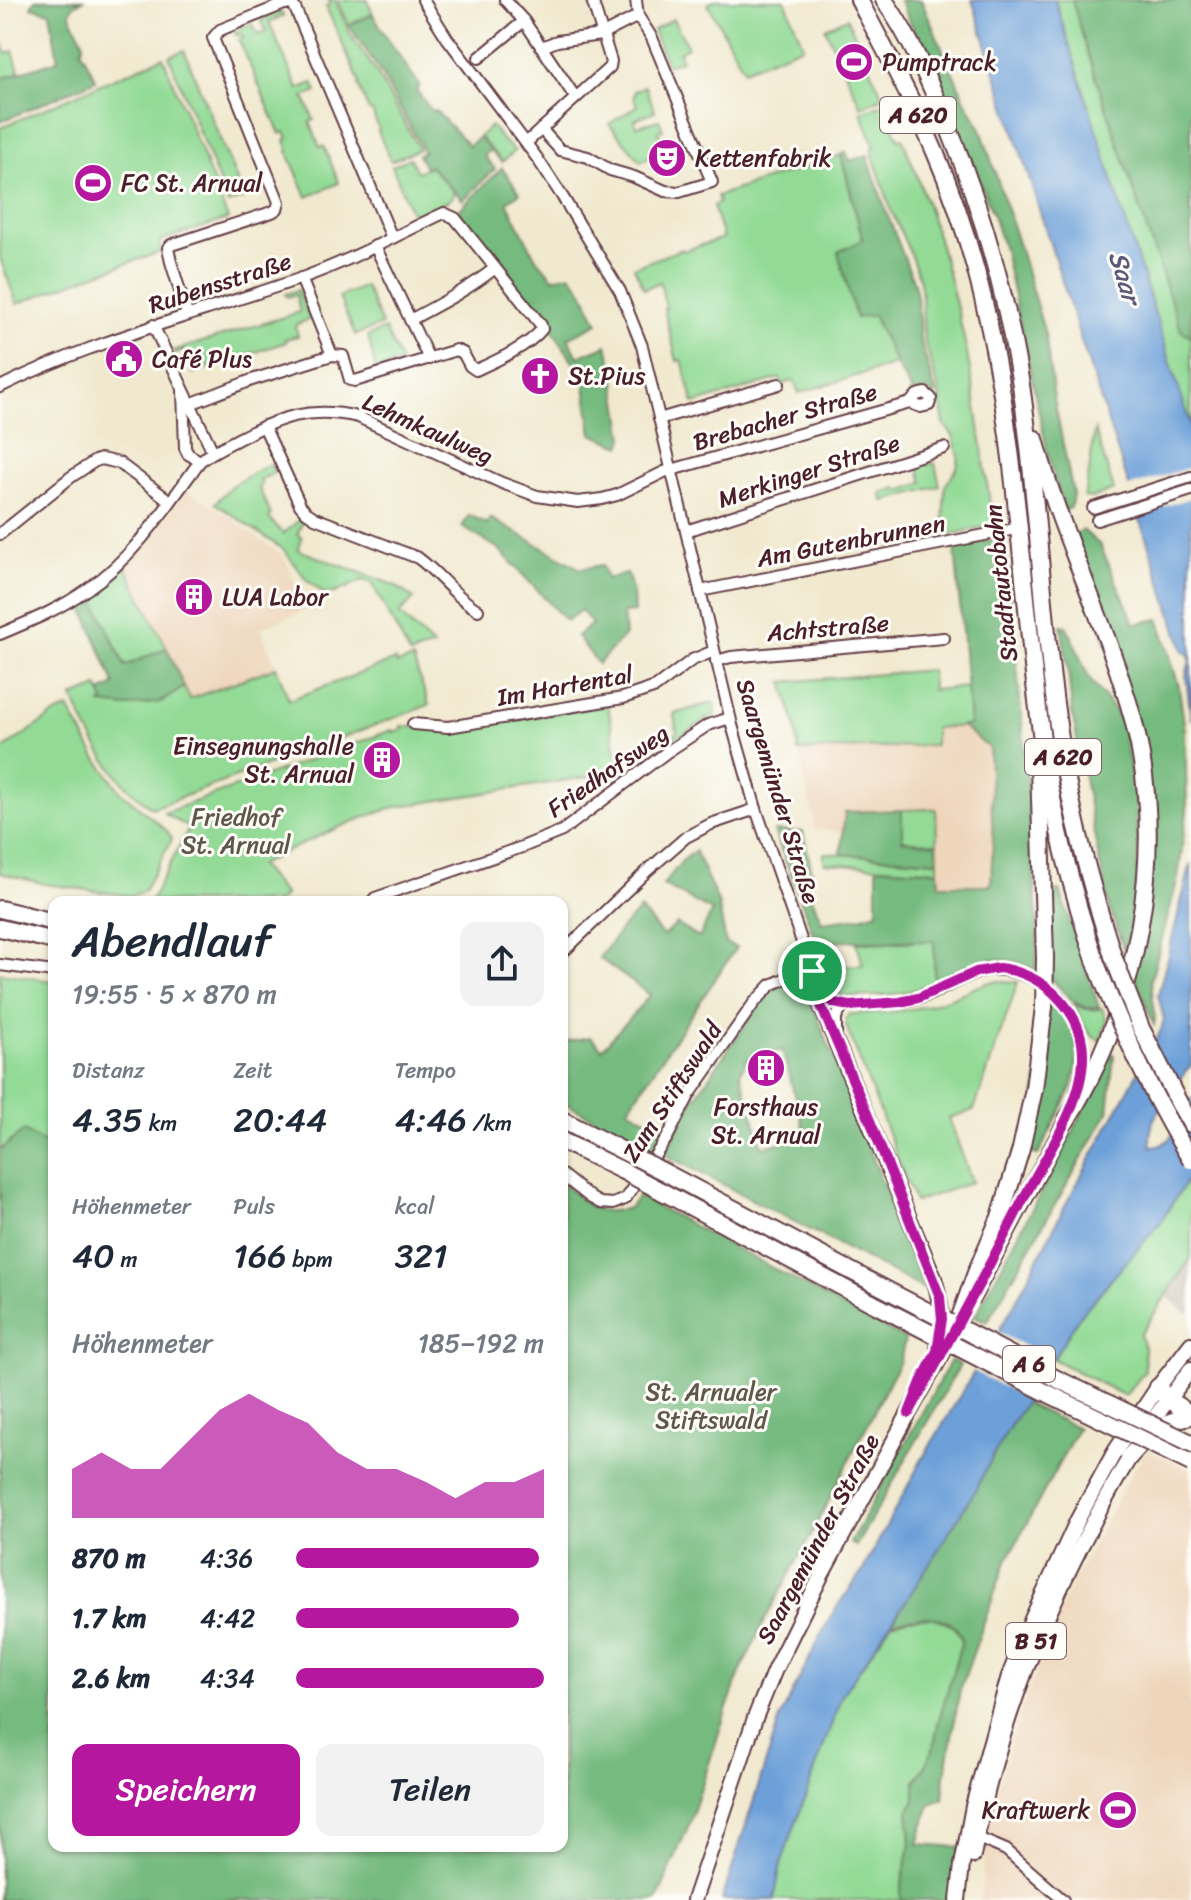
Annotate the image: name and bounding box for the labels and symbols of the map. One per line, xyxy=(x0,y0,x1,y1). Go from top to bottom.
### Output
sports icon: Pumptrack xyxy=(833,41,875,83)
place label: Pumptrack xyxy=(882,41,997,83)
road number: A 620 xyxy=(880,97,956,133)
theatre icon: Kettenfabrik xyxy=(646,137,688,179)
place label: Kettenfabrik xyxy=(695,137,832,179)
sports icon: FC St. Arnual xyxy=(72,162,114,204)
place label: FC St. Arnual xyxy=(121,162,264,204)
street label: Rubensstraße xyxy=(143,240,297,326)
water label: Saar xyxy=(1095,245,1156,313)
public building icon: Café Plus xyxy=(103,338,145,380)
place label: Café Plus xyxy=(152,338,252,380)
church icon: St.Pius xyxy=(519,355,561,397)
place label: St.Pius xyxy=(568,355,645,397)
street label: Brebacher Straße xyxy=(688,371,882,463)
street label: Lehmkaulweg xyxy=(356,381,500,477)
street label: Merkinger Straße xyxy=(712,422,906,520)
street label: Am Gutenbrunnen xyxy=(752,502,949,580)
street label: Stadtautobahn xyxy=(972,502,1030,664)
building icon: LUA Labor xyxy=(173,576,215,618)
place label: LUA Labor xyxy=(222,576,330,618)
street label: Achtstraße xyxy=(764,602,891,654)
street label: Im Hartental xyxy=(493,653,637,719)
street label: Saargemünder Straße xyxy=(724,673,832,909)
street label: Friedhofsweg xyxy=(538,713,678,829)
place label: Einsegnungshalle St. Arnual xyxy=(173,725,355,795)
building icon: Einsegnungshalle St. Arnual xyxy=(361,739,403,781)
road number: A 620 xyxy=(1025,739,1101,775)
park label: Friedhof St. Arnual xyxy=(181,796,292,866)
pin xyxy=(778,937,846,1005)
street label: Zum Stiftswald xyxy=(611,1012,734,1171)
building icon: Forsthaus St. Arnual xyxy=(745,1047,787,1089)
place label: Forsthaus St. Arnual xyxy=(711,1086,822,1156)
road number: A 6 xyxy=(1003,1346,1055,1382)
park label: St. Arnualer Stiftswald xyxy=(646,1371,779,1441)
street label: Saargemünder Straße xyxy=(745,1426,892,1652)
road number: B 51 xyxy=(1006,1623,1066,1659)
place label: Kraftwerk xyxy=(982,1789,1090,1831)
sports icon: Kraftwerk xyxy=(1097,1789,1139,1831)

